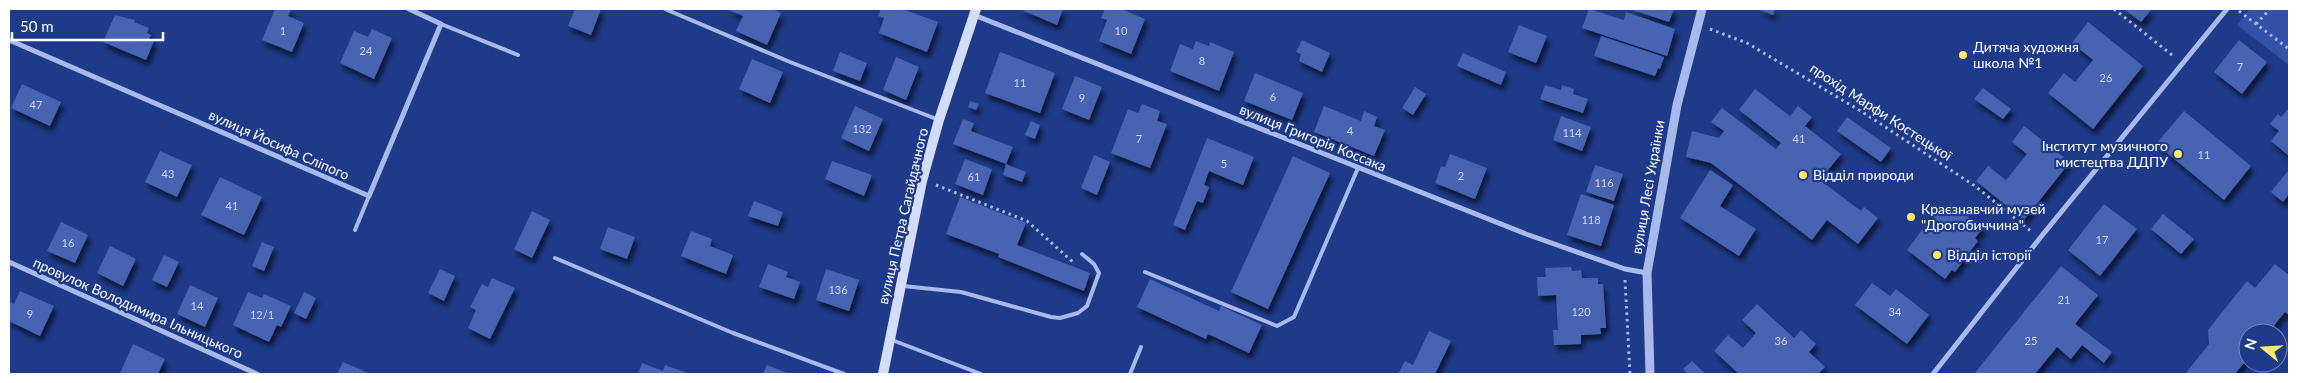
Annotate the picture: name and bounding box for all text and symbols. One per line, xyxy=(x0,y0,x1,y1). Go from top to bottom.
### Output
scale bar xyxy=(12,10,164,42)
text: 50 m xyxy=(20,17,54,35)
house number: 1 xyxy=(280,24,286,37)
house number: 10 xyxy=(1115,24,1128,37)
place label: Дитяча художня школа №1 xyxy=(1973,38,2079,71)
house number: 24 xyxy=(360,44,373,57)
marker: Дитяча художня школа №1 xyxy=(1957,49,1969,61)
house number: 8 xyxy=(1199,54,1205,67)
street label: прохід Марфи Костецької xyxy=(1807,59,1956,164)
house number: 7 xyxy=(2237,60,2243,73)
house number: 26 xyxy=(2100,71,2112,84)
house number: 11 xyxy=(1014,76,1026,89)
house number: 6 xyxy=(1270,90,1276,103)
house number: 9 xyxy=(1079,91,1085,104)
house number: 47 xyxy=(30,98,42,111)
street label: вулиця Григорія Коссака xyxy=(1237,100,1389,175)
street label: вулиця Йосифа Сліпого xyxy=(206,106,352,183)
street label: вулиця Лесі Українки xyxy=(1627,119,1668,255)
house number: 132 xyxy=(852,122,872,135)
house number: 4 xyxy=(1347,124,1354,137)
street label: вулиця Петра Сагайдачного xyxy=(874,126,931,306)
house number: 114 xyxy=(1562,126,1582,139)
house number: 7 xyxy=(1136,132,1142,145)
house number: 41 xyxy=(1793,132,1805,145)
place label: Інститут музичного мистецтва ДДПУ xyxy=(2042,137,2168,170)
marker: Інститут музичного мистецтва ДДПУ xyxy=(2172,148,2184,160)
house number: 11 xyxy=(2198,148,2210,161)
house number: 5 xyxy=(1221,157,1227,170)
place label: Відділ природи xyxy=(1813,166,1914,183)
house number: 43 xyxy=(162,167,174,180)
house number: 2 xyxy=(1458,169,1464,182)
marker: Відділ природи xyxy=(1797,169,1809,181)
house number: 61 xyxy=(968,170,980,183)
house number: 116 xyxy=(1594,176,1614,189)
house number: 41 xyxy=(226,199,238,212)
place label: Краєзнавчий музей "Дрогобиччина" xyxy=(1921,200,2046,233)
marker: Краєзнавчий музей "Дрогобиччина" xyxy=(1905,211,1917,223)
house number: 118 xyxy=(1581,213,1601,226)
house number: 17 xyxy=(2096,233,2108,246)
house number: 16 xyxy=(62,236,74,249)
place label: Відділ історії xyxy=(1947,246,2032,263)
marker: Відділ історії xyxy=(1931,249,1943,261)
street label: провулок Володимира Ільницького xyxy=(31,253,246,362)
house number: 136 xyxy=(828,283,848,296)
house number: 21 xyxy=(2058,293,2070,306)
house number: 14 xyxy=(191,299,204,312)
house number: 120 xyxy=(1571,305,1591,318)
house number: 34 xyxy=(1889,305,1902,318)
house number: 9 xyxy=(27,307,33,320)
house number: 12/1 xyxy=(250,308,274,321)
north arrow xyxy=(2238,323,2288,373)
house number: 36 xyxy=(1775,334,1787,347)
house number: 25 xyxy=(2025,334,2037,347)
text: N xyxy=(2240,336,2260,352)

